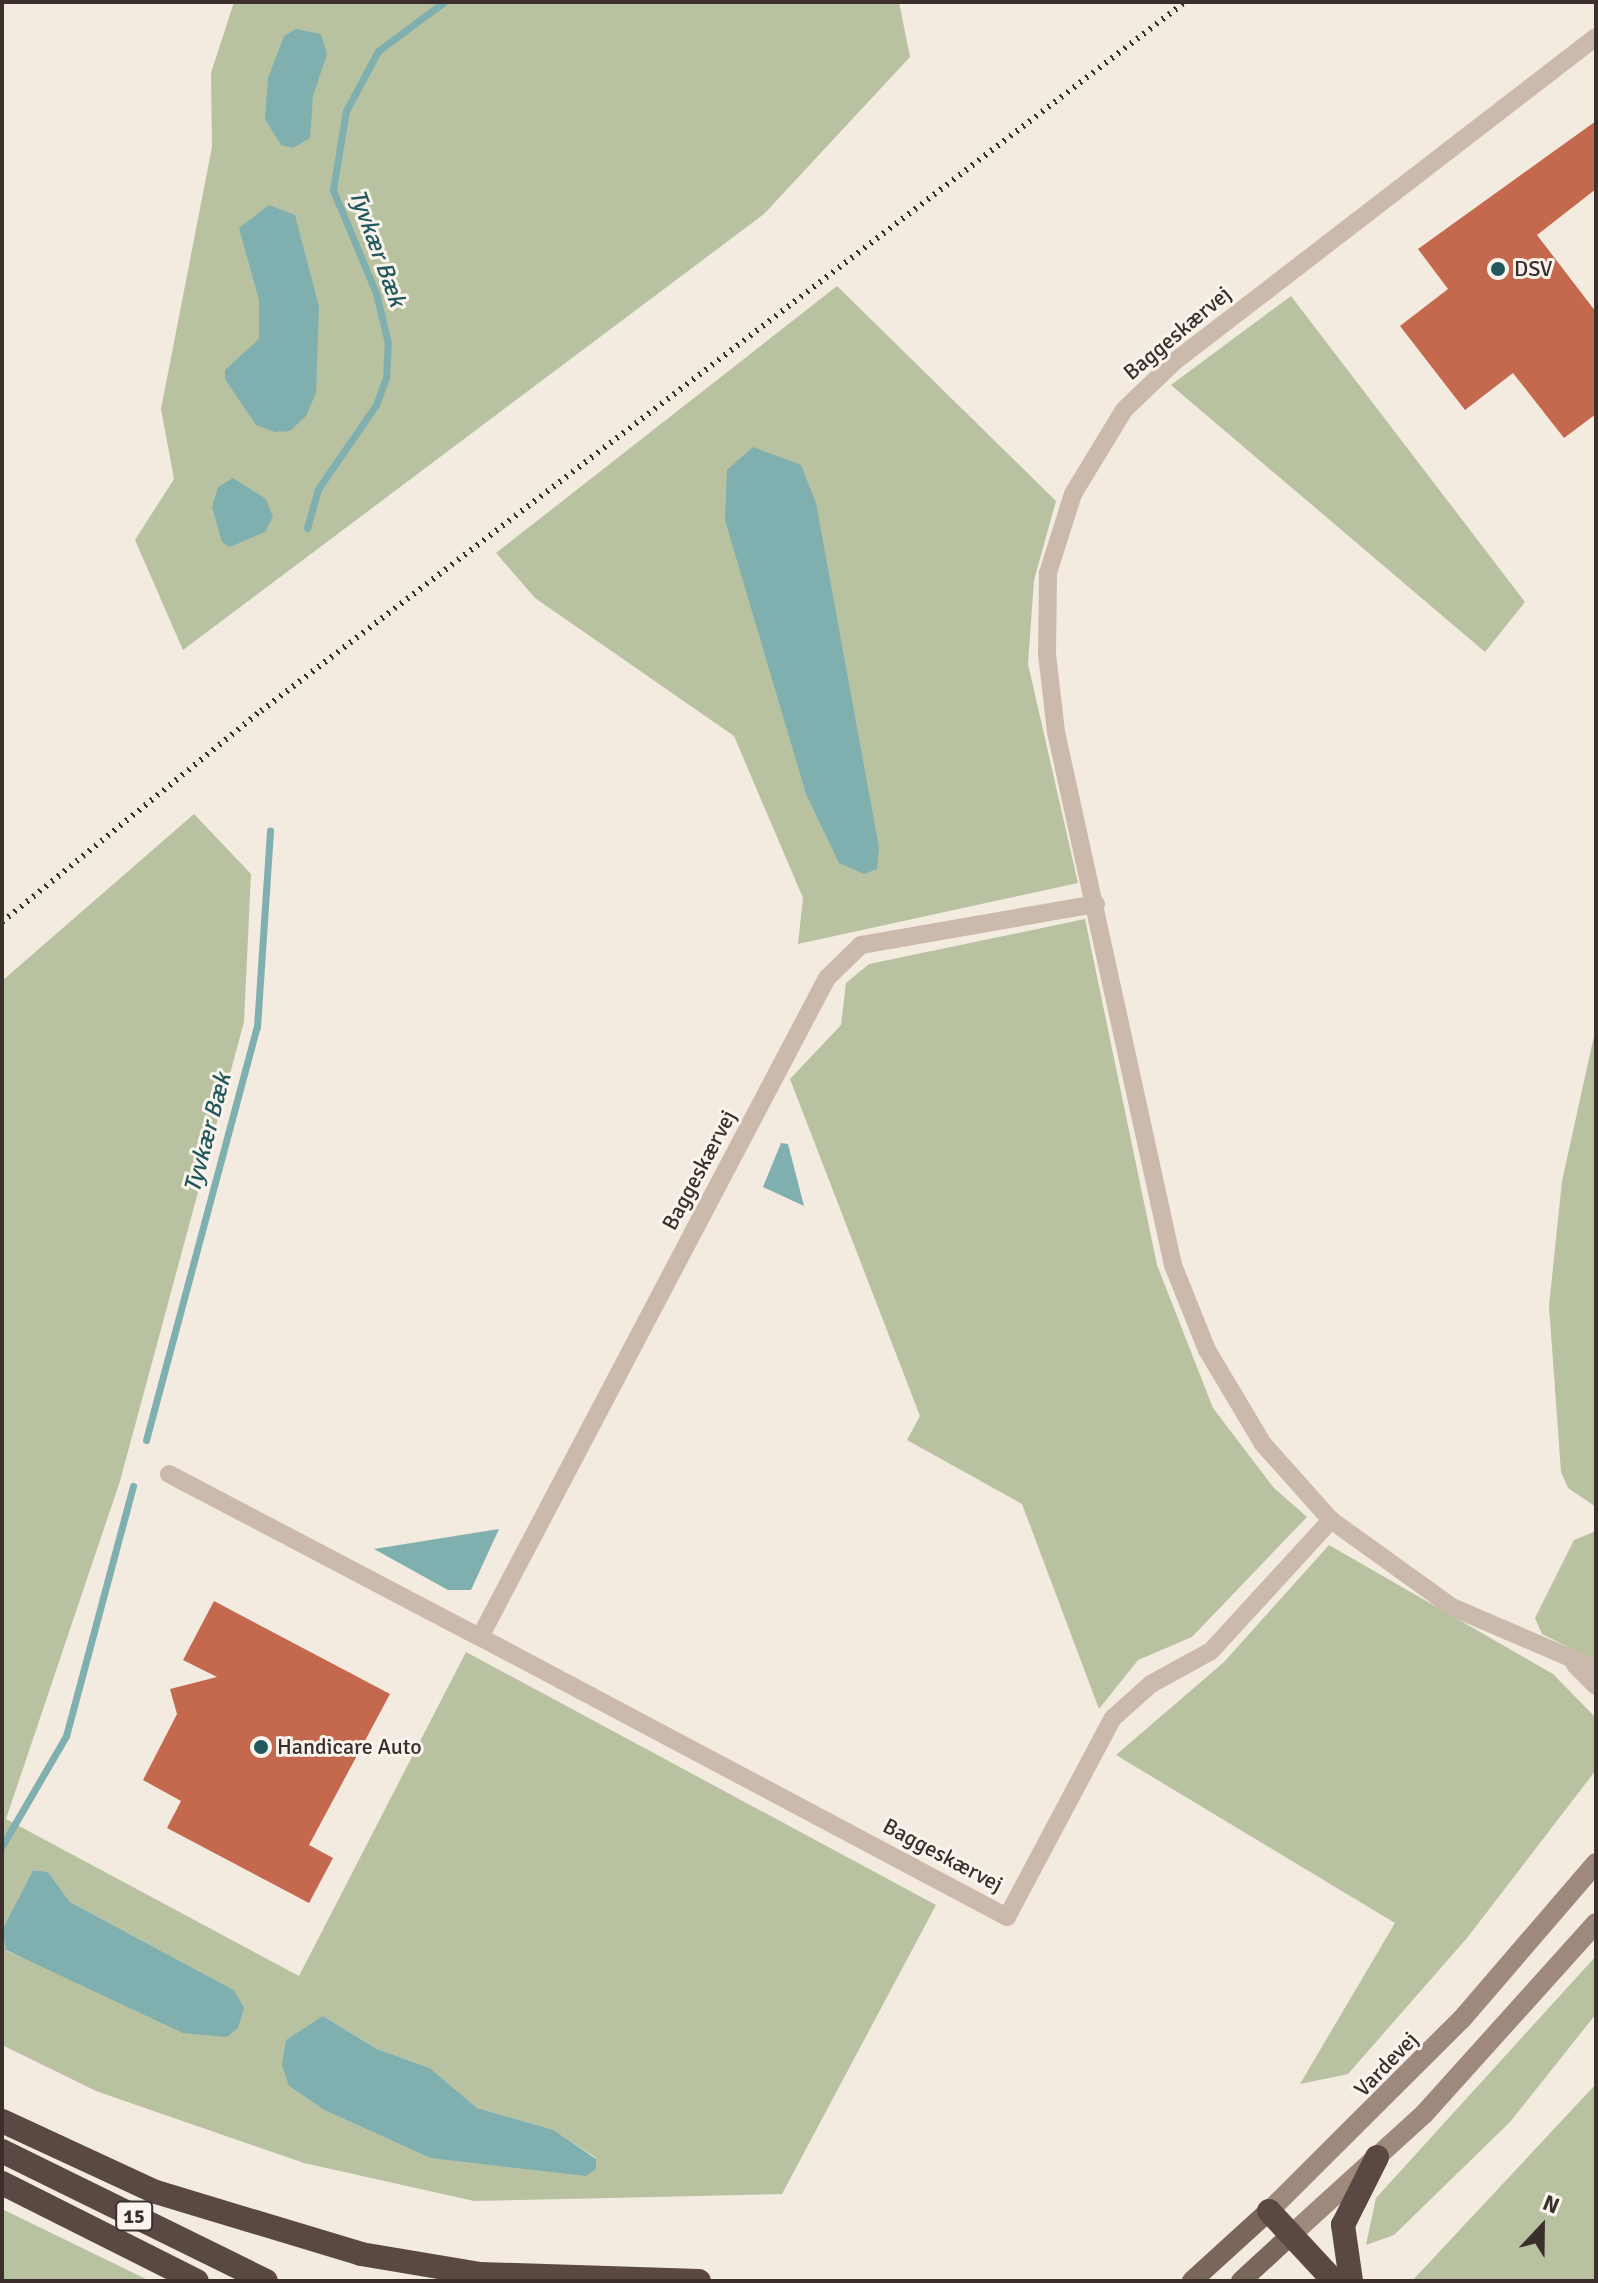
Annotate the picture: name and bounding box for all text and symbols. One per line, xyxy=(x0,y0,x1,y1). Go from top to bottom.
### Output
water label: Tyvkær Bæk xyxy=(343,186,411,310)
place label: DSV xyxy=(1514,256,1552,282)
marker: DSV xyxy=(1489,260,1507,278)
street label: Baggeskærvej xyxy=(1118,280,1236,386)
water label: Tyvkær Bæk xyxy=(178,1070,238,1196)
street label: Baggeskærvej xyxy=(656,1106,742,1234)
place label: Handicare Auto xyxy=(277,1734,422,1760)
marker: Handicare Auto xyxy=(252,1738,270,1756)
street label: Baggeskærvej xyxy=(879,1812,1007,1898)
street label: Vardevej xyxy=(1349,2026,1423,2102)
north arrow xyxy=(1502,2187,1582,2267)
text: N xyxy=(1539,2189,1563,2220)
road number: 15 xyxy=(114,2200,154,2232)

